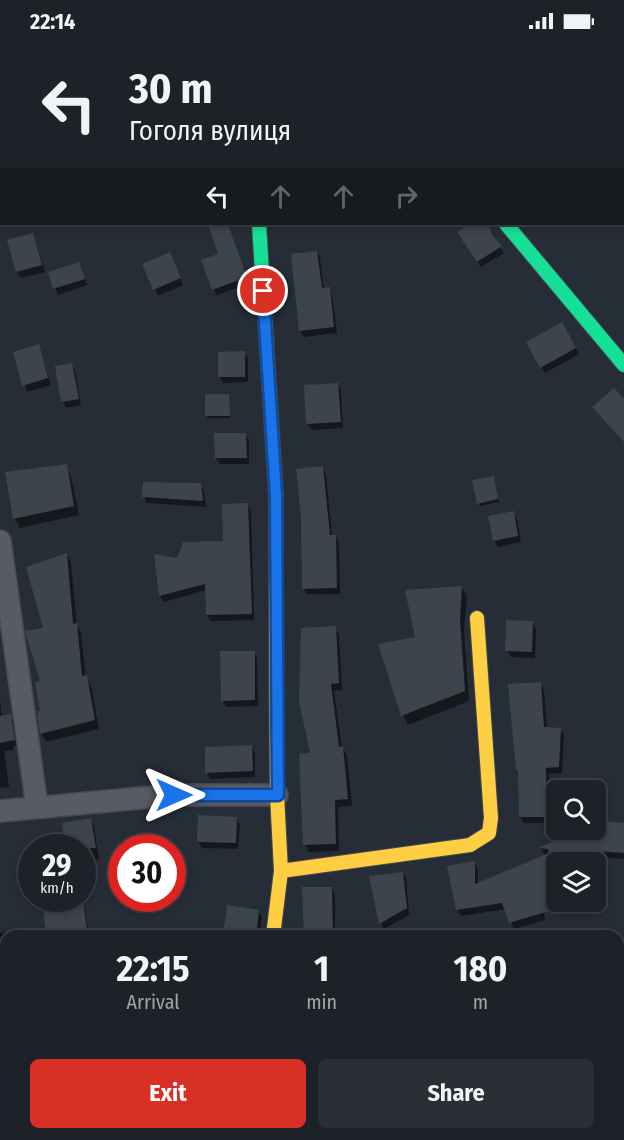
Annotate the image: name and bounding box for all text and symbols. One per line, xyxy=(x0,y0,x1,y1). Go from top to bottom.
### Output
text: 22:14 xyxy=(30,8,75,35)
text: 30 m xyxy=(129,64,213,114)
icon: left xyxy=(30,66,108,144)
text: Гоголя вулиця xyxy=(129,115,291,147)
icon: left xyxy=(201,180,234,213)
icon: ahead xyxy=(264,180,297,213)
icon: ahead xyxy=(327,180,360,213)
icon: right xyxy=(390,180,423,213)
pin xyxy=(237,265,288,316)
icon: arrive xyxy=(246,274,279,307)
position arrow xyxy=(142,763,206,827)
map controls xyxy=(546,780,606,912)
button: search xyxy=(546,780,606,840)
speed limit sign: 30 xyxy=(108,834,186,912)
text: 29 xyxy=(42,848,72,884)
button: layers xyxy=(546,852,606,912)
text: km/h xyxy=(40,879,74,897)
text: 22:15 xyxy=(116,947,190,991)
text: 1 xyxy=(314,947,329,991)
text: 180 xyxy=(454,947,508,991)
text: Arrival xyxy=(127,990,180,1014)
text: min xyxy=(306,990,337,1014)
text: m xyxy=(473,990,488,1014)
button: Exit xyxy=(30,1059,306,1128)
button: Share xyxy=(318,1059,594,1128)

